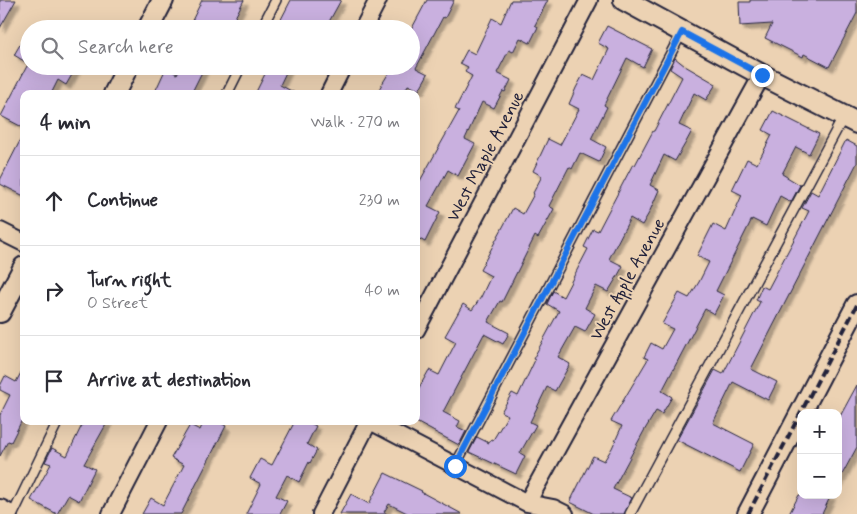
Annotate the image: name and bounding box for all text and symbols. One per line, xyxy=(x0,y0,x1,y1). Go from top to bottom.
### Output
search box xyxy=(20,20,420,75)
icon: search xyxy=(38,34,66,62)
text: Search here xyxy=(78,35,174,60)
route end xyxy=(751,64,774,87)
street label: West Maple Avenue xyxy=(441,87,531,226)
text: 4 min xyxy=(40,109,91,137)
text: Walk · 270 m xyxy=(311,112,400,133)
icon: ahead xyxy=(40,187,68,215)
text: Continue xyxy=(87,188,158,213)
text: 230 m xyxy=(359,190,400,211)
street label: West Apple Avenue xyxy=(584,214,672,345)
text: Turn right xyxy=(87,268,171,293)
icon: right xyxy=(40,277,68,305)
text: 40 m xyxy=(364,280,400,301)
text: O Street xyxy=(87,293,148,314)
icon: arrive xyxy=(40,367,68,395)
text: Arrive at destination xyxy=(87,368,251,393)
map controls xyxy=(797,409,842,499)
button: + xyxy=(797,409,842,454)
button: − xyxy=(797,454,842,499)
route start xyxy=(444,455,467,478)

